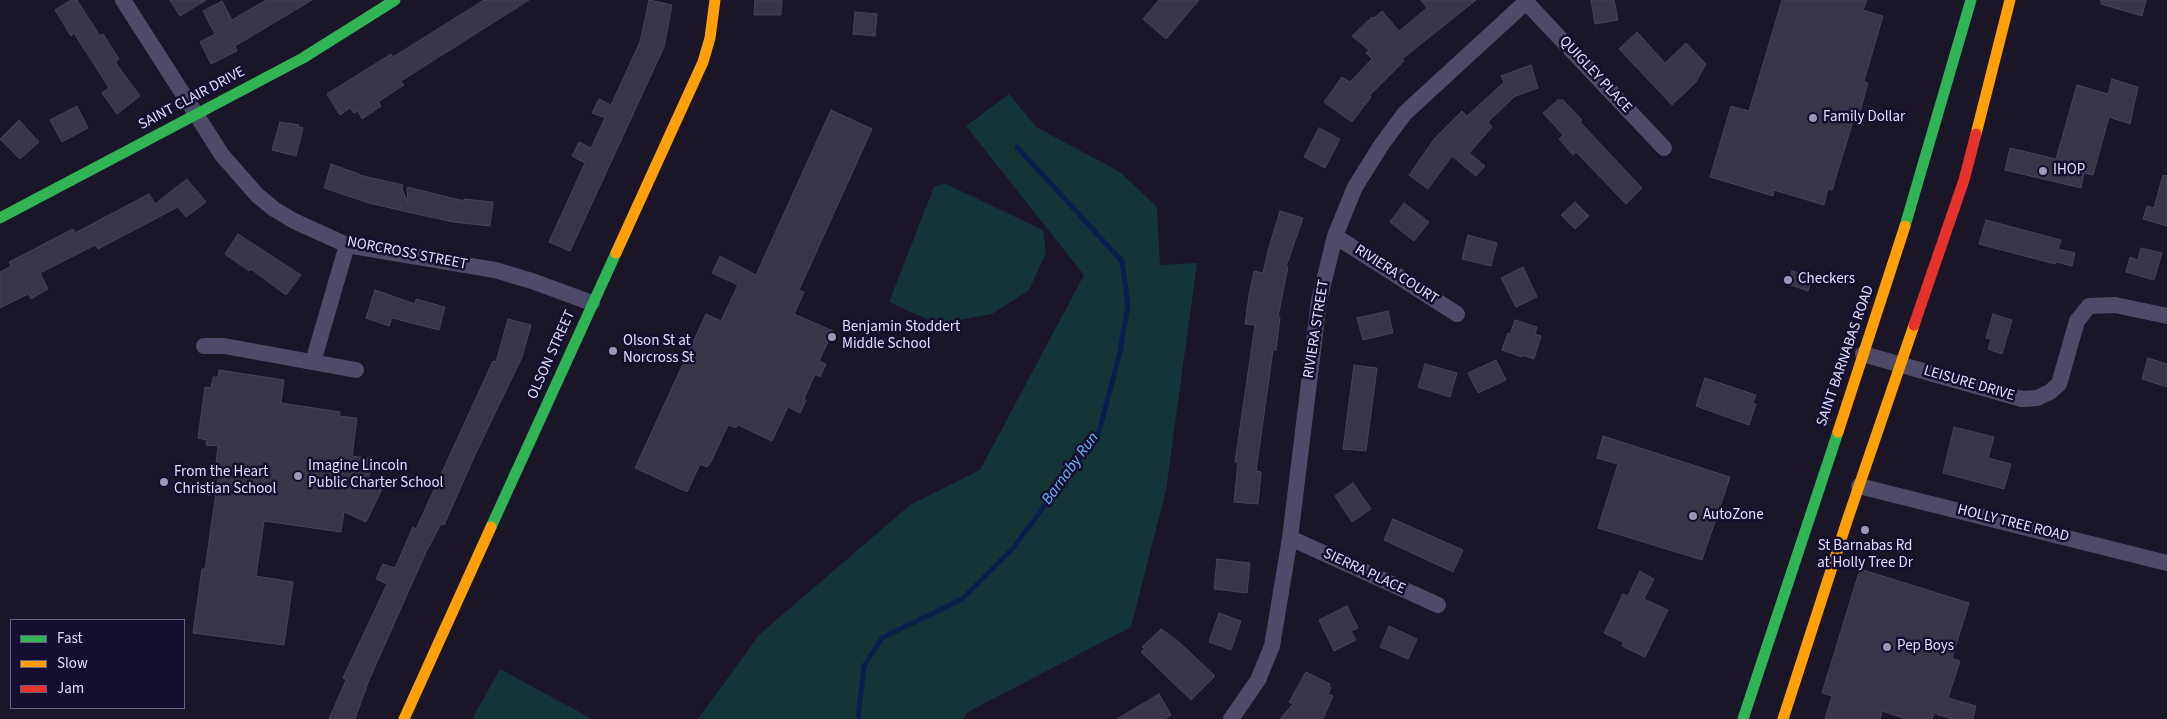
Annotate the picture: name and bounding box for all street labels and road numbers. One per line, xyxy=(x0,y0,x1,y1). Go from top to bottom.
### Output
street label: QUIGLEY PLACE xyxy=(1555,33,1635,117)
street label: SAINT CLAIR DRIVE xyxy=(136,63,248,135)
street label: NORCROSS STREET xyxy=(345,234,469,274)
street label: RIVIERA COURT xyxy=(1351,241,1441,309)
street label: RIVIERA STREET xyxy=(1300,278,1334,380)
street label: SAINT BARNABAS ROAD xyxy=(1813,283,1879,429)
street label: OLSON STREET xyxy=(524,308,580,402)
street label: LEISURE DRIVE xyxy=(1922,362,2016,406)
street label: HOLLY TREE ROAD xyxy=(1955,501,2071,547)
street label: SIERRA PLACE xyxy=(1320,545,1408,599)

